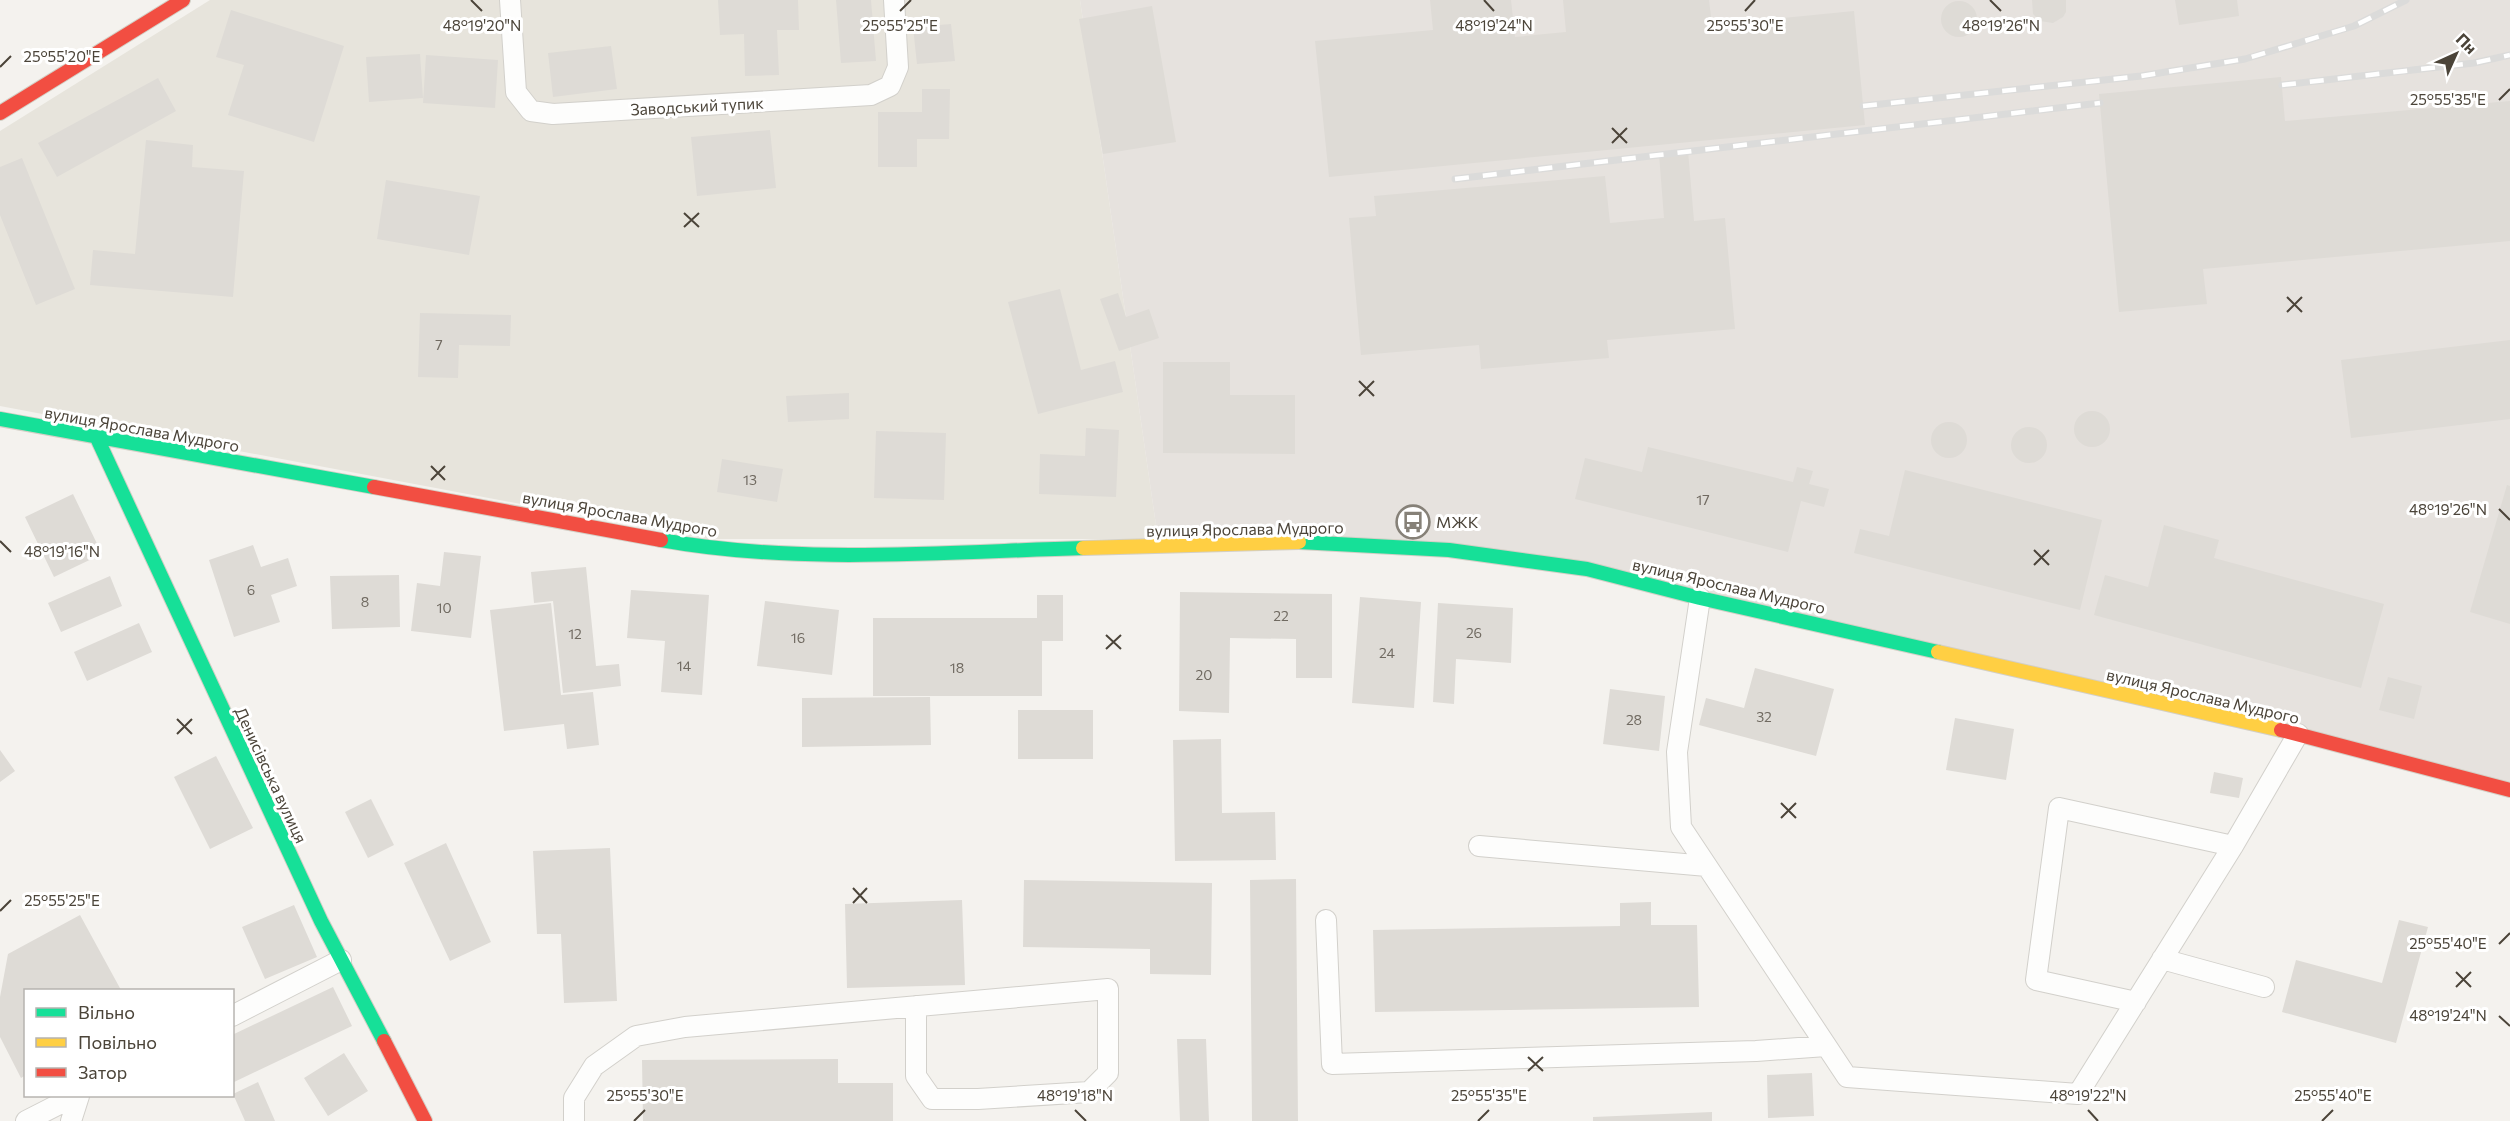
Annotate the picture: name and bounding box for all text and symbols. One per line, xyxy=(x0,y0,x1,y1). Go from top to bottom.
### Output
text: 48°19'20"N xyxy=(443,16,521,34)
text: 25°55'25"E xyxy=(862,16,938,34)
text: 48°19'24"N xyxy=(1455,16,1533,34)
text: 25°55'30"E xyxy=(1706,16,1784,34)
text: 48°19'26"N xyxy=(1962,16,2040,34)
north arrow xyxy=(2426,24,2486,84)
text: Пн xyxy=(2453,29,2481,57)
text: 25°55'20"E xyxy=(24,47,100,65)
text: 25°55'35"E xyxy=(2410,90,2486,108)
street label: Заводський тупик xyxy=(630,92,765,118)
house number: 7 xyxy=(435,336,443,353)
street label: вулиця Ярослава Мудрого xyxy=(43,402,241,455)
house number: 13 xyxy=(743,471,757,488)
street label: вулиця Ярослава Мудрого xyxy=(521,487,719,540)
house number: 17 xyxy=(1696,491,1710,508)
text: 48°19'26"N xyxy=(2409,500,2487,518)
bus stop icon: МЖК xyxy=(1395,504,1431,540)
place label: МЖК xyxy=(1436,512,1479,531)
street label: вулиця Ярослава Мудрого xyxy=(1146,517,1344,540)
text: 48°19'16"N xyxy=(24,542,100,560)
street label: вулиця Ярослава Мудрого xyxy=(1631,554,1828,617)
house number: 6 xyxy=(247,581,255,598)
house number: 8 xyxy=(361,593,369,610)
house number: 10 xyxy=(436,599,452,616)
house number: 22 xyxy=(1273,607,1289,624)
house number: 26 xyxy=(1466,624,1482,641)
house number: 12 xyxy=(568,625,582,642)
house number: 16 xyxy=(791,629,805,646)
house number: 24 xyxy=(1379,644,1396,661)
house number: 14 xyxy=(677,657,692,674)
house number: 18 xyxy=(950,659,964,676)
street label: вулиця Ярослава Мудрого xyxy=(2105,664,2302,727)
house number: 20 xyxy=(1196,666,1212,683)
street label: Денисівська вулиця xyxy=(232,704,311,846)
house number: 32 xyxy=(1756,708,1772,725)
house number: 28 xyxy=(1626,711,1642,728)
text: 25°55'25"E xyxy=(24,891,100,909)
text: 25°55'40"E xyxy=(2409,934,2487,952)
legend xyxy=(24,989,234,1097)
text: Вільно xyxy=(78,1001,135,1023)
text: 48°19'24"N xyxy=(2409,1006,2487,1024)
text: Повільно xyxy=(78,1031,157,1053)
text: Затор xyxy=(78,1061,127,1083)
text: 25°55'30"E xyxy=(606,1086,684,1104)
text: 48°19'18"N xyxy=(1037,1086,1113,1104)
text: 25°55'35"E xyxy=(1451,1086,1527,1104)
text: 48°19'22"N xyxy=(2049,1086,2127,1104)
text: 25°55'40"E xyxy=(2294,1086,2372,1104)

